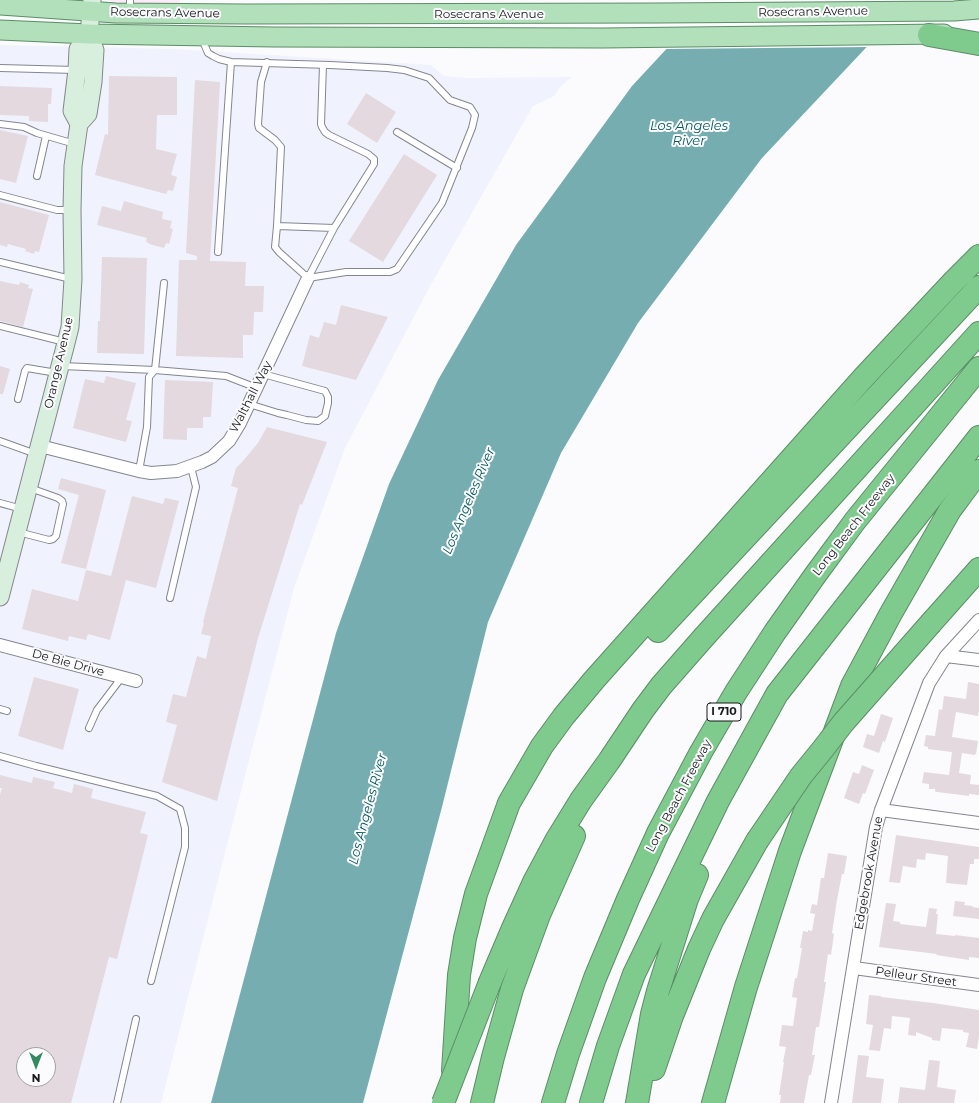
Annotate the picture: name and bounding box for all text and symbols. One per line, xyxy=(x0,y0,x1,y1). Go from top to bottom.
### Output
street label: Rosecrans Avenue xyxy=(758,4,868,20)
street label: Rosecrans Avenue xyxy=(110,5,220,21)
street label: Rosecrans Avenue xyxy=(434,7,544,21)
water label: Los Angeles River xyxy=(650,118,728,149)
street label: Orange Avenue xyxy=(41,316,77,410)
street label: Walthall Way xyxy=(227,359,275,435)
water label: Los Angeles River xyxy=(440,445,498,557)
street label: Long Beach Freeway xyxy=(810,471,898,579)
street label: De Bie Drive xyxy=(30,646,106,680)
road number: I 710 xyxy=(707,703,741,721)
street label: Long Beach Freeway xyxy=(643,737,715,855)
water label: Los Angeles River xyxy=(346,752,390,866)
street label: Edgebrook Avenue xyxy=(852,815,886,931)
street label: Pelleur Street xyxy=(875,964,957,990)
north arrow xyxy=(16,1047,56,1087)
text: N xyxy=(32,1071,40,1085)

